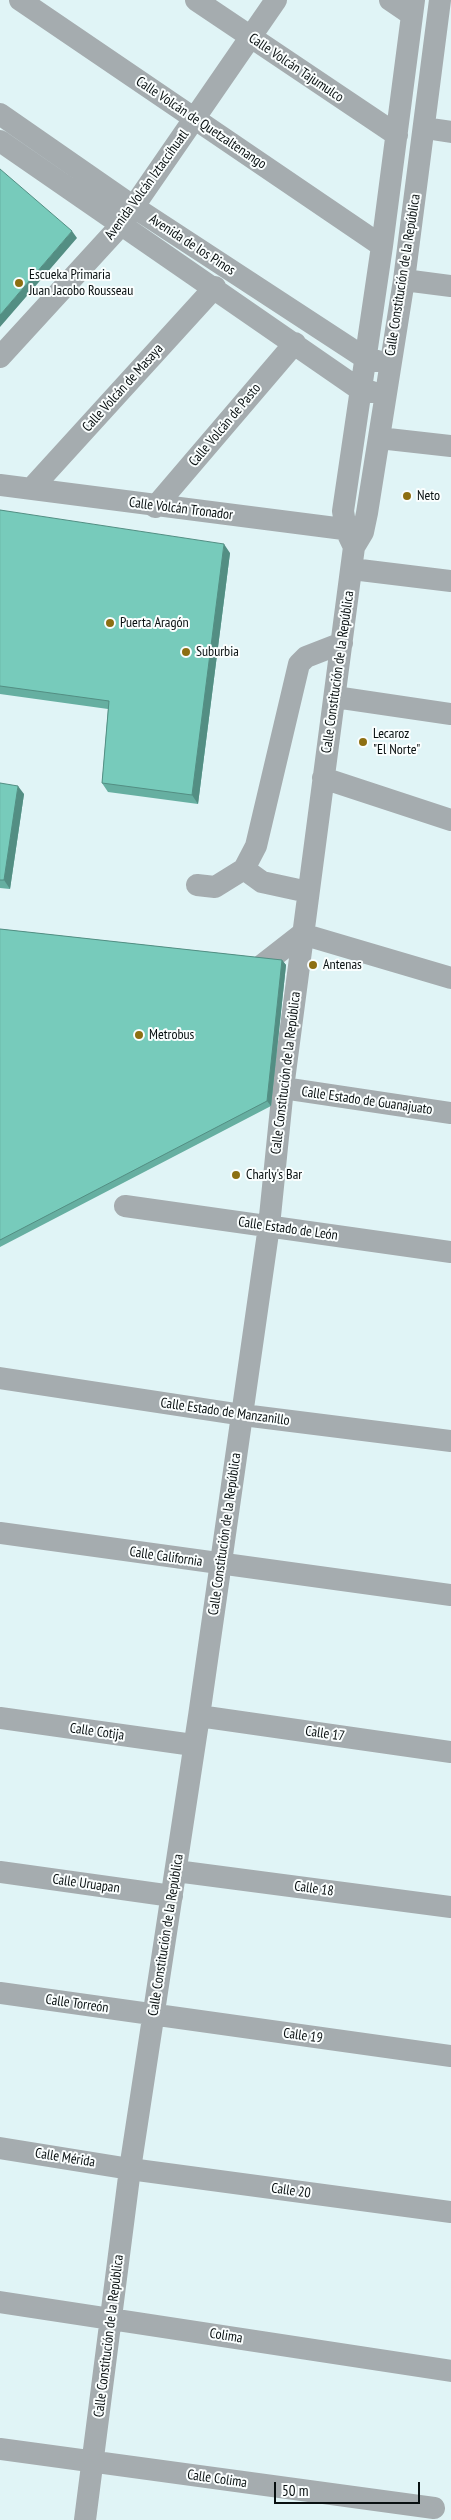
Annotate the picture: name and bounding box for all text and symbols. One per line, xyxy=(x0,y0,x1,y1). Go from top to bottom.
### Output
street label: Calle Volcán Tajumulco xyxy=(245,30,347,106)
street label: Calle Volcán de Quetzaltenango xyxy=(133,73,269,173)
street label: Avenida Volcán Iztaccíhuatl xyxy=(102,127,192,243)
street label: Calle Constitución de la República xyxy=(382,193,424,357)
street label: Avenida de los Pinos xyxy=(146,211,238,279)
place label: Escueka Primaria Juan Jacobo Rousseau xyxy=(29,267,133,300)
marker: Escueka Primaria Juan Jacobo Rousseau xyxy=(13,277,25,289)
street label: Calle Volcán de Masaya xyxy=(79,341,167,435)
street label: Calle Volcán de Pasto xyxy=(186,380,264,470)
place label: Neto xyxy=(417,488,440,504)
marker: Neto xyxy=(401,490,413,502)
street label: Calle Volcán Tronador xyxy=(128,494,234,524)
street label: Calle Constitución de la República xyxy=(318,590,358,754)
place label: Puerta Aragón xyxy=(120,615,189,631)
marker: Puerta Aragón xyxy=(104,617,116,629)
place label: Suburbia xyxy=(196,644,239,660)
marker: Suburbia xyxy=(180,646,192,658)
place label: Lecaroz "El Norte" xyxy=(373,726,420,759)
marker: Lecaroz "El Norte" xyxy=(357,736,369,748)
place label: Antenas xyxy=(323,957,362,973)
marker: Antenas xyxy=(307,959,319,971)
street label: Calle Constitución de la República xyxy=(268,991,304,1155)
place label: Metrobus xyxy=(149,1027,194,1043)
marker: Metrobus xyxy=(133,1029,145,1041)
street label: Calle Estado de Guanajuato xyxy=(300,1083,434,1119)
place label: Charly's Bar xyxy=(246,1167,302,1183)
marker: Charly's Bar xyxy=(230,1169,242,1181)
street label: Calle Estado de León xyxy=(237,1214,339,1244)
street label: Calle Estado de Manzanillo xyxy=(159,1395,291,1429)
street label: Calle Constitución de la República xyxy=(205,1452,245,1616)
street label: Calle California xyxy=(128,1544,204,1570)
street label: Calle Cotija xyxy=(69,1720,125,1744)
street label: Calle 17 xyxy=(304,1723,346,1745)
street label: Calle Constitución de la República xyxy=(145,1853,187,2017)
street label: Calle Uruapan xyxy=(51,1871,121,1897)
street label: Calle 18 xyxy=(293,1878,335,1900)
street label: Calle Torreón xyxy=(44,1991,110,2017)
street label: Calle 19 xyxy=(282,2025,324,2047)
street label: Calle Mérida xyxy=(34,2145,96,2171)
street label: Calle 20 xyxy=(270,2180,312,2202)
street label: Calle Constitución de la República xyxy=(91,2254,127,2418)
street label: Colima xyxy=(208,2325,244,2347)
street label: Calle Colima xyxy=(186,2466,248,2492)
scale bar xyxy=(276,2472,422,2504)
text: 50 m xyxy=(282,2481,308,2500)

